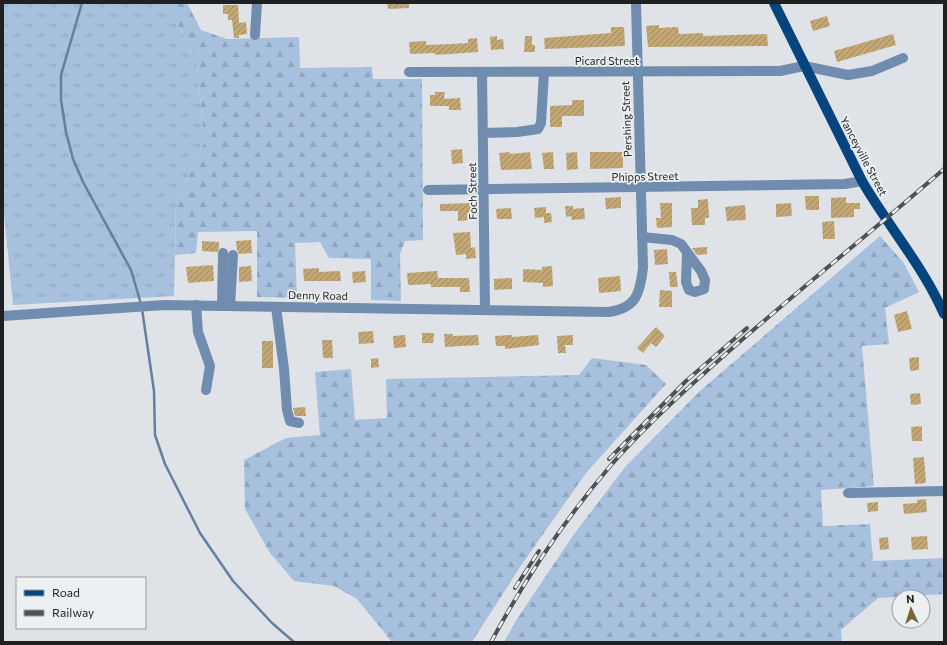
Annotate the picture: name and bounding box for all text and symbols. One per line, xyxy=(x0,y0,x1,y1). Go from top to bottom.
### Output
street label: Picard Street xyxy=(575,54,640,67)
street label: Pershing Street xyxy=(618,80,634,157)
street label: Yanceyville Street xyxy=(838,114,891,198)
street label: Foch Street xyxy=(465,162,479,220)
street label: Phipps Street xyxy=(611,169,679,183)
street label: Denny Road xyxy=(288,288,348,302)
legend xyxy=(16,577,146,629)
text: Road xyxy=(52,585,80,599)
north arrow xyxy=(891,589,931,629)
text: N xyxy=(906,592,915,605)
text: Railway xyxy=(52,605,94,619)

